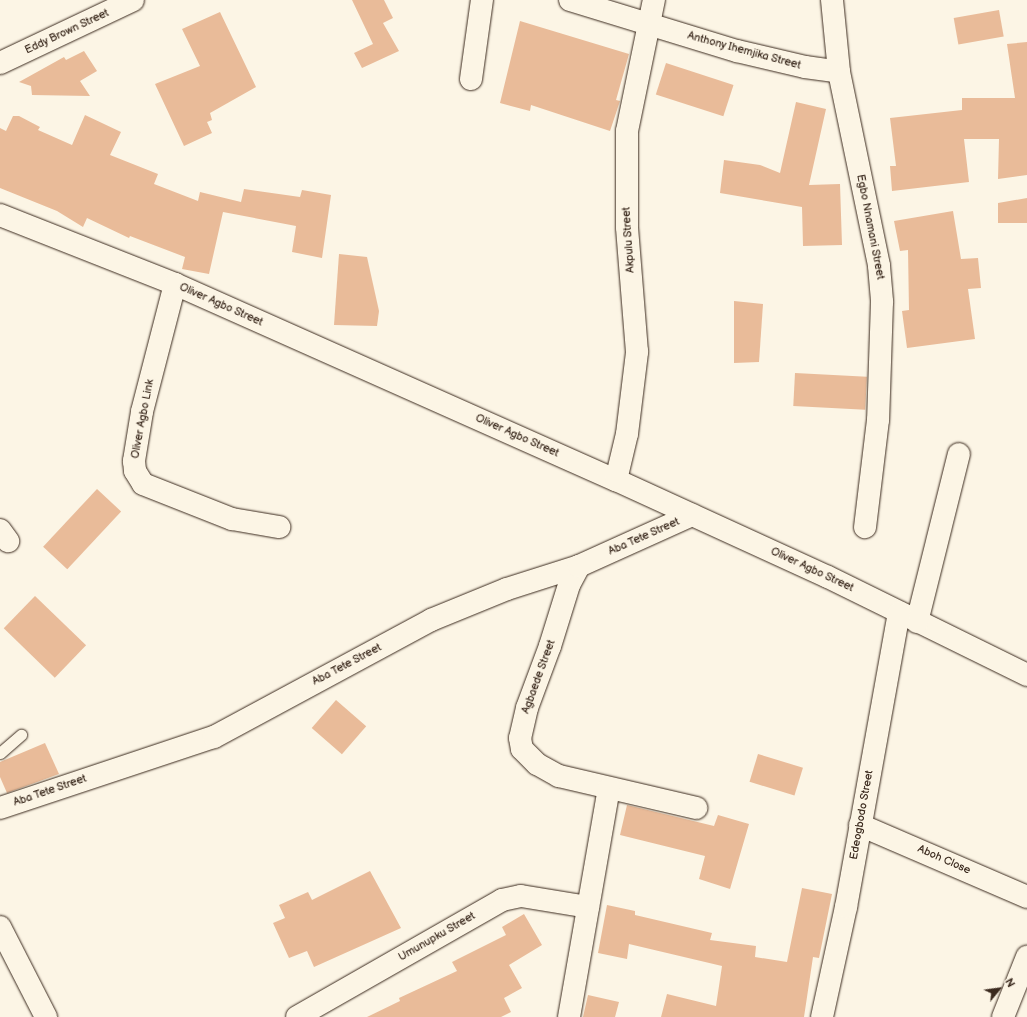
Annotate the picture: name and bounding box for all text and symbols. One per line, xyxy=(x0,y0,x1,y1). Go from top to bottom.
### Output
street label: Eddy Brown Street xyxy=(23,7,111,57)
street label: Anthony Ihemjika Street xyxy=(685,29,803,73)
street label: Egbo Nnamani Street xyxy=(853,173,887,281)
street label: Akpulu Street xyxy=(620,206,638,274)
street label: Oliver Agbo Street xyxy=(177,281,265,329)
street label: Oliver Agbo Link xyxy=(129,378,157,460)
street label: Oliver Agbo Street xyxy=(473,412,561,460)
street label: Aba Tete Street xyxy=(606,515,682,559)
street label: Oliver Agbo Street xyxy=(768,545,856,595)
street label: Agbaede Street xyxy=(519,638,559,716)
street label: Aba Tete Street xyxy=(310,641,384,689)
street label: Edeogbodo Street xyxy=(848,769,876,861)
street label: Aba Tete Street xyxy=(12,772,88,810)
street label: Aboh Close xyxy=(915,842,973,878)
street label: Umunupku Street xyxy=(396,910,478,964)
north arrow xyxy=(979,969,1019,1009)
text: N xyxy=(1002,976,1018,990)

